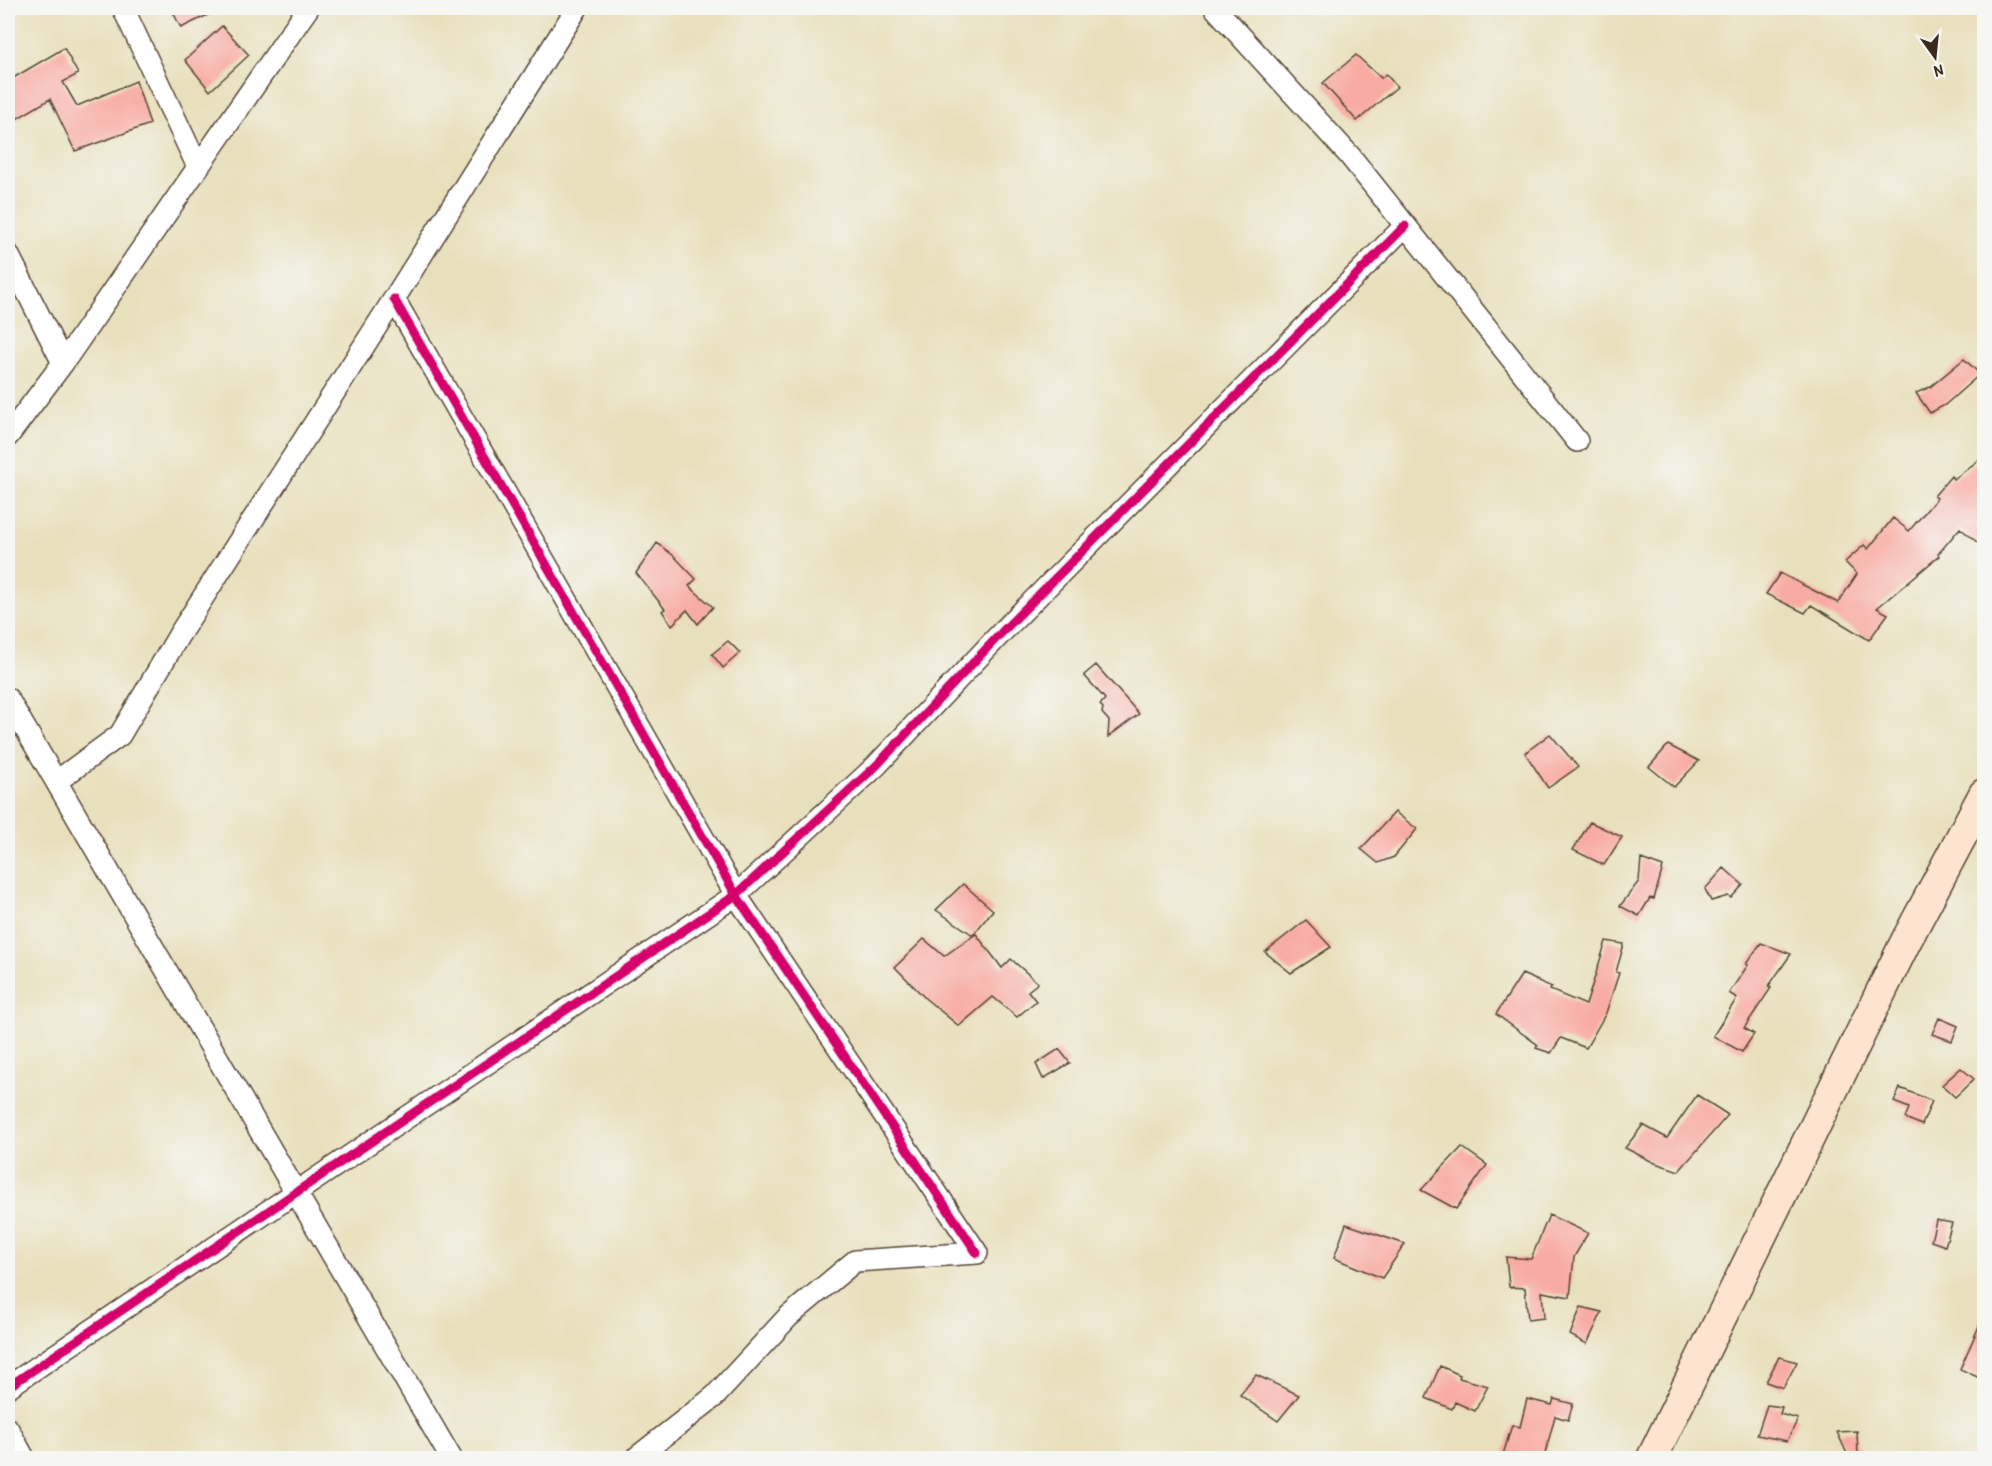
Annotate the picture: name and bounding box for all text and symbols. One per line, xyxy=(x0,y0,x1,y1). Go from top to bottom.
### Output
north arrow xyxy=(1905,27,1965,87)
text: N xyxy=(1931,60,1946,83)

